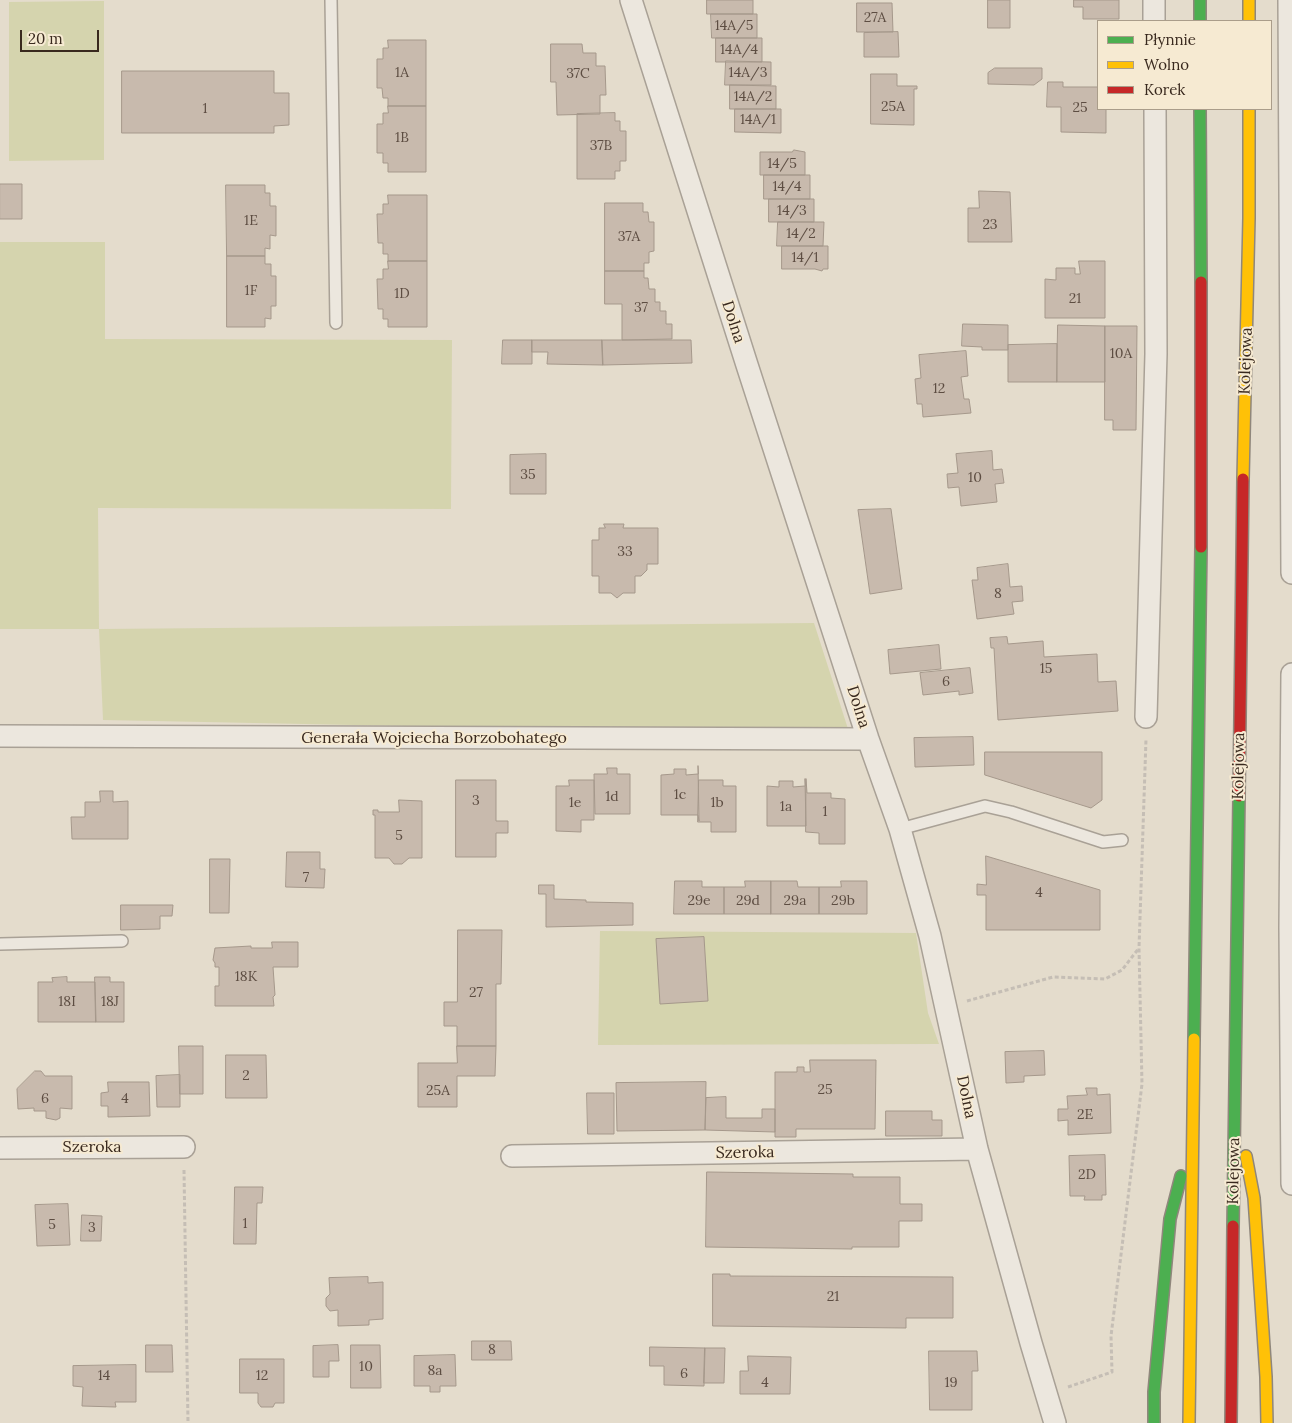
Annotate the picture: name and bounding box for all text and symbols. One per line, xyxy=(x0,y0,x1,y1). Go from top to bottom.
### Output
house number: 27A xyxy=(864,10,886,26)
house number: 14A/5 xyxy=(715,18,753,34)
scale bar xyxy=(22,20,101,52)
legend xyxy=(1097,20,1272,110)
text: 20 m xyxy=(28,29,63,48)
text: Płynnie xyxy=(1144,30,1196,49)
house number: 14A/4 xyxy=(720,42,758,58)
text: Wolno xyxy=(1144,55,1189,74)
house number: 1A xyxy=(395,65,409,81)
house number: 14A/3 xyxy=(729,65,767,81)
house number: 37C xyxy=(566,66,590,82)
text: Korek xyxy=(1144,80,1185,99)
house number: 14A/2 xyxy=(734,89,772,105)
house number: 25A xyxy=(881,99,905,115)
house number: 25 xyxy=(1072,100,1088,116)
house number: 1 xyxy=(202,101,208,117)
house number: 14A/1 xyxy=(740,112,776,128)
house number: 1B xyxy=(395,130,409,146)
house number: 37B xyxy=(590,138,612,154)
house number: 14/5 xyxy=(767,156,797,172)
house number: 14/4 xyxy=(773,179,801,195)
house number: 14/3 xyxy=(777,203,807,219)
house number: 1E xyxy=(244,213,258,229)
house number: 23 xyxy=(982,217,998,233)
house number: 14/2 xyxy=(786,226,816,242)
house number: 37A xyxy=(618,229,640,245)
house number: 14/1 xyxy=(791,250,819,266)
house number: 1F xyxy=(245,283,257,299)
house number: 1D xyxy=(394,286,410,302)
house number: 21 xyxy=(1069,291,1081,307)
street label: Dolna xyxy=(717,298,749,346)
house number: 37 xyxy=(634,300,648,316)
street label: Kolejowa xyxy=(1235,327,1257,395)
house number: 10A xyxy=(1110,346,1132,362)
house number: 12 xyxy=(933,381,945,397)
house number: 35 xyxy=(520,467,536,483)
house number: 10 xyxy=(968,470,982,486)
house number: 33 xyxy=(617,544,633,560)
house number: 8 xyxy=(994,586,1002,602)
house number: 15 xyxy=(1040,661,1052,677)
house number: 6 xyxy=(942,674,950,690)
street label: Dolna xyxy=(842,683,874,731)
street label: Generała Wojciecha Borzobohatego xyxy=(301,728,567,748)
street label: Kolejowa xyxy=(1229,732,1249,800)
house number: 1c xyxy=(674,787,686,803)
house number: 1d xyxy=(605,789,619,805)
house number: 3 xyxy=(472,793,480,809)
house number: 1e xyxy=(569,795,581,811)
house number: 1b xyxy=(710,795,724,811)
house number: 1a xyxy=(780,799,792,815)
house number: 1 xyxy=(822,804,828,820)
house number: 5 xyxy=(395,828,403,844)
house number: 7 xyxy=(303,870,309,886)
house number: 4 xyxy=(1035,885,1043,901)
house number: 29e xyxy=(687,893,711,909)
house number: 29d xyxy=(736,893,760,909)
house number: 29a xyxy=(784,893,806,909)
house number: 29b xyxy=(831,893,855,909)
house number: 18K xyxy=(235,969,257,985)
house number: 27 xyxy=(469,985,483,1001)
house number: 18I xyxy=(58,994,76,1010)
house number: 18J xyxy=(101,994,119,1010)
house number: 2 xyxy=(242,1068,250,1084)
street label: Dolna xyxy=(952,1074,980,1120)
house number: 25 xyxy=(817,1082,833,1098)
house number: 25A xyxy=(426,1083,450,1099)
house number: 6 xyxy=(41,1091,49,1107)
house number: 4 xyxy=(121,1091,129,1107)
house number: 2E xyxy=(1077,1107,1093,1123)
street label: Szeroka xyxy=(63,1137,121,1157)
street label: Kolejowa xyxy=(1224,1137,1244,1205)
street label: Szeroka xyxy=(715,1143,775,1163)
house number: 2D xyxy=(1078,1167,1096,1183)
house number: 1 xyxy=(242,1216,248,1232)
house number: 5 xyxy=(48,1217,56,1233)
house number: 3 xyxy=(88,1220,96,1236)
house number: 21 xyxy=(827,1289,839,1305)
house number: 8 xyxy=(488,1342,496,1358)
house number: 10 xyxy=(359,1359,373,1375)
house number: 8a xyxy=(427,1363,443,1379)
house number: 6 xyxy=(680,1366,688,1382)
house number: 14 xyxy=(98,1368,110,1384)
house number: 12 xyxy=(256,1368,268,1384)
house number: 4 xyxy=(761,1375,769,1391)
house number: 19 xyxy=(944,1375,958,1391)

